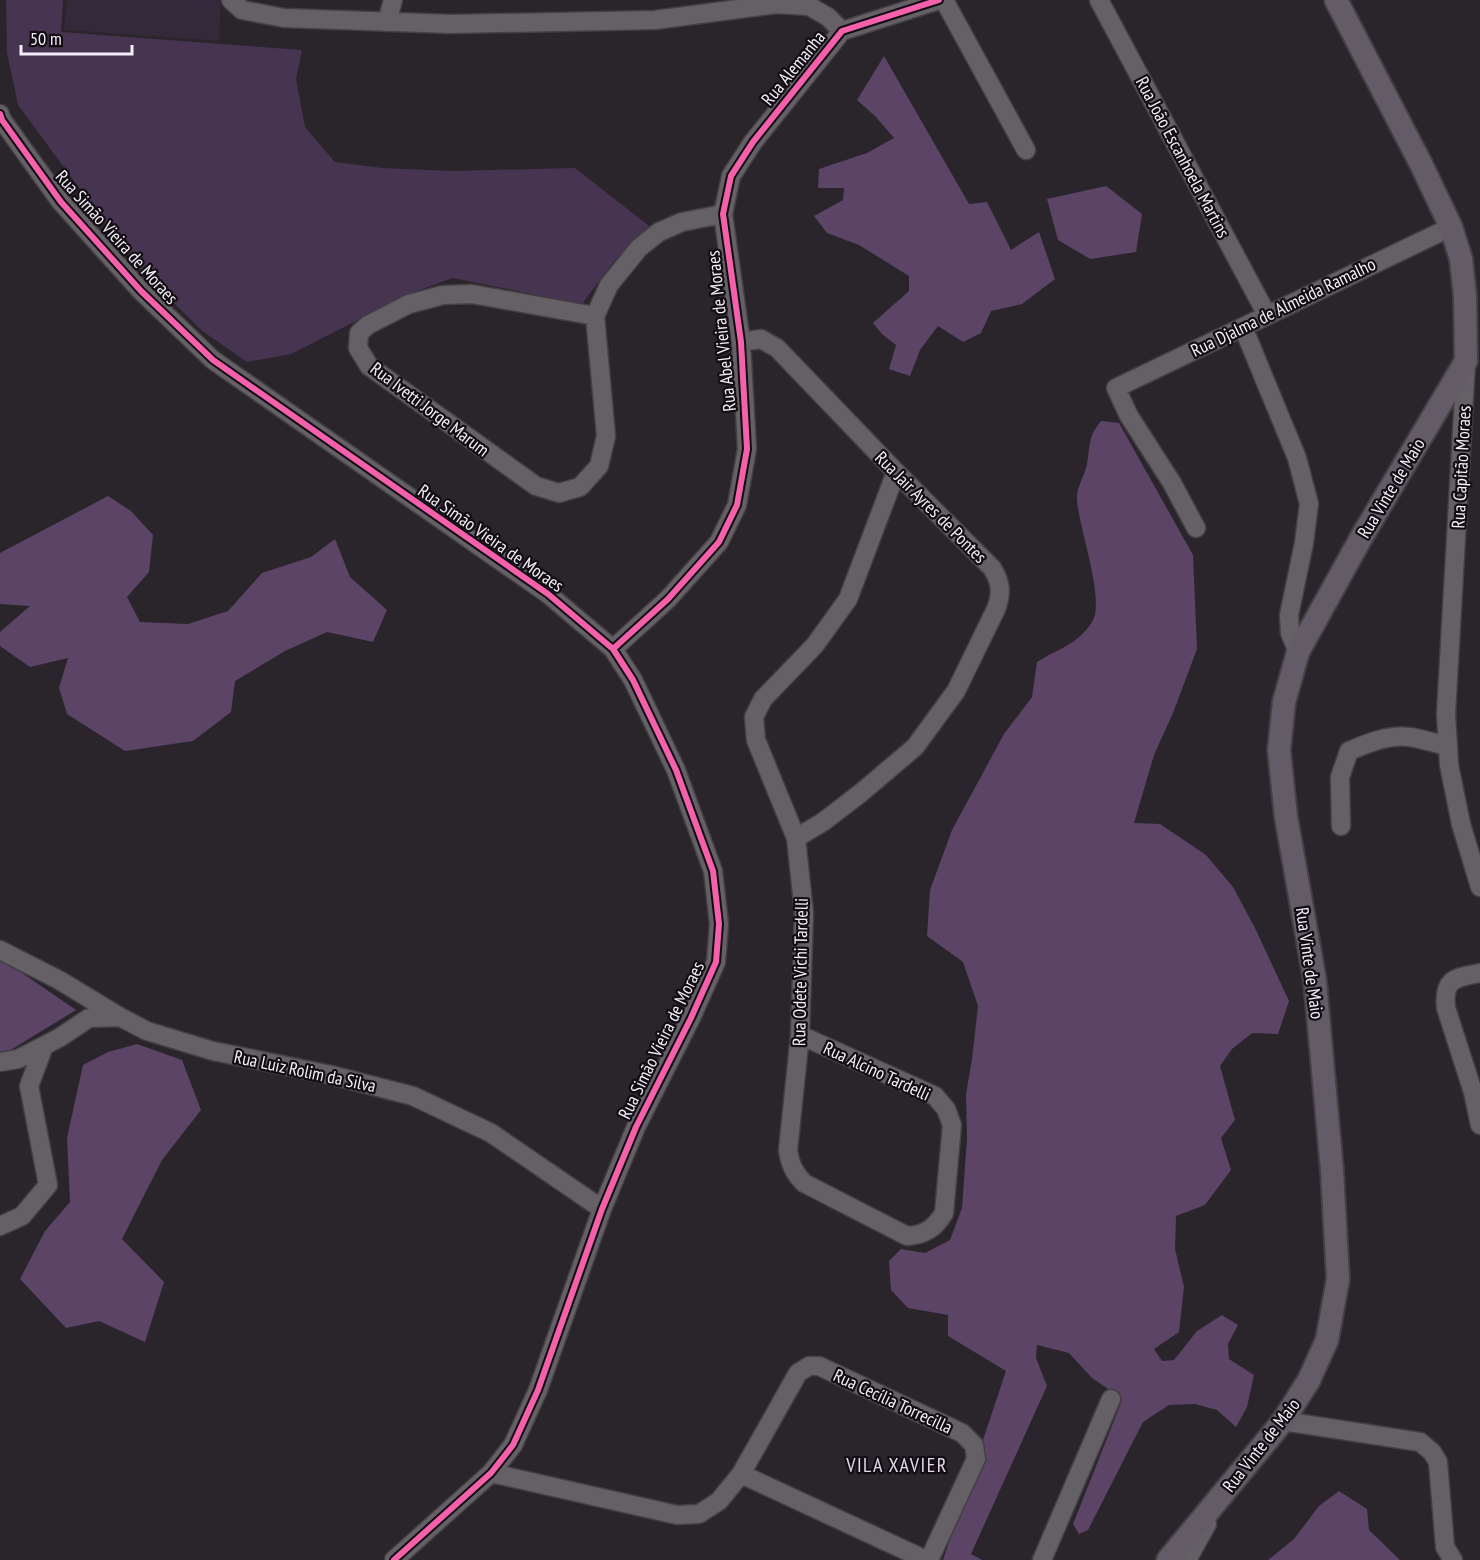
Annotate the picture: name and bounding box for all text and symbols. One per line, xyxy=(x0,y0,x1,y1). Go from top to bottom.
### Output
scale bar xyxy=(21,18,132,56)
street label: Rua Alemanha xyxy=(756,26,830,110)
text: 50 m xyxy=(30,27,62,50)
street label: Rua João Escanhoela Martins xyxy=(1131,73,1235,241)
street label: Rua Simão Vieira de Moraes xyxy=(51,165,183,309)
street label: Rua Abel Vieira de Moraes xyxy=(701,249,741,413)
street label: Rua Djalma de Almeida Ramalho xyxy=(1187,252,1379,362)
street label: Rua Ivetti Jorge Marum xyxy=(366,357,494,461)
street label: Rua Capitão Moraes xyxy=(1446,405,1476,529)
street label: Rua Vinte de Maio xyxy=(1352,434,1430,542)
street label: Rua Jair Ayres de Pontes xyxy=(870,446,992,568)
street label: Rua Simão Vieira de Moraes xyxy=(414,479,568,597)
street label: Rua Odete Vichi Tardelli xyxy=(787,898,813,1046)
street label: Rua Vinte de Maio xyxy=(1291,906,1329,1021)
street label: Rua Simão Vieira de Moraes xyxy=(613,957,709,1123)
street label: Rua Alcino Tardelli xyxy=(820,1036,934,1106)
street label: Rua Luiz Rolim da Silva xyxy=(232,1045,378,1097)
street label: Rua Cecília Torrecilla xyxy=(830,1363,956,1439)
street label: Rua Vinte de Maio xyxy=(1217,1393,1305,1496)
district label: VILA XAVIER xyxy=(845,1452,948,1478)

